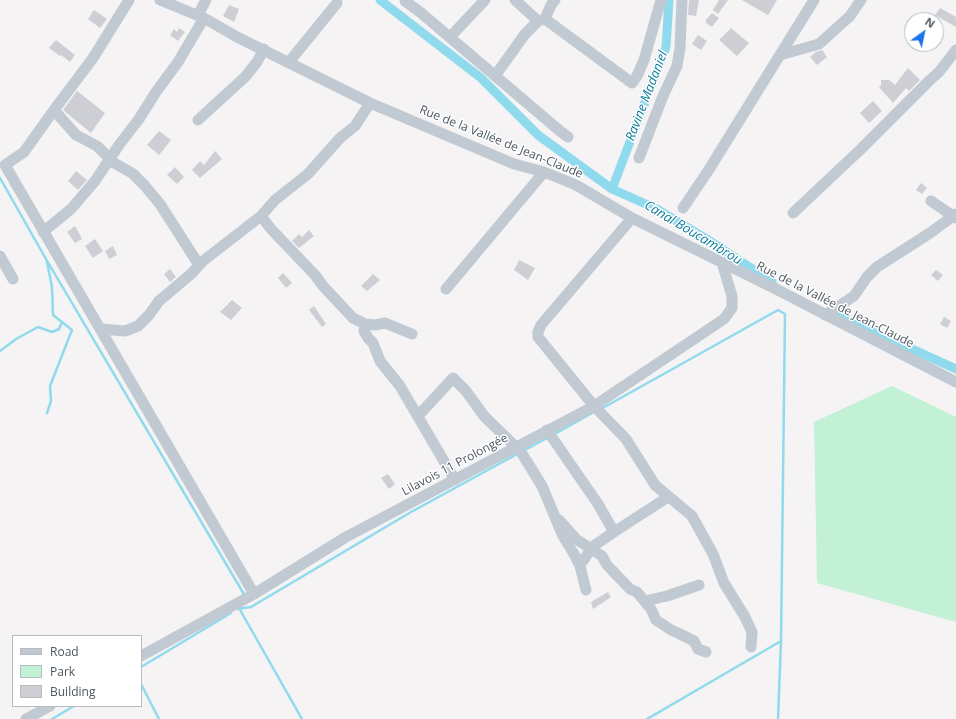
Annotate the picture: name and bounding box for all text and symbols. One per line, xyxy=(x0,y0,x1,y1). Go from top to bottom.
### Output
north arrow xyxy=(904,12,944,52)
text: N xyxy=(922,14,938,31)
water label: Ravine Madaniel xyxy=(623,49,671,143)
street label: Rue de la Vallée de Jean-Claude xyxy=(417,103,585,181)
water label: Canal Boucambrou xyxy=(641,198,745,268)
street label: Rue de la Vallée de Jean-Claude xyxy=(754,259,916,351)
street label: Lilavois 11 Prolongée xyxy=(400,431,510,499)
legend xyxy=(12,635,142,707)
text: Road xyxy=(50,643,79,660)
text: Park xyxy=(50,663,75,680)
text: Building xyxy=(50,683,95,700)

